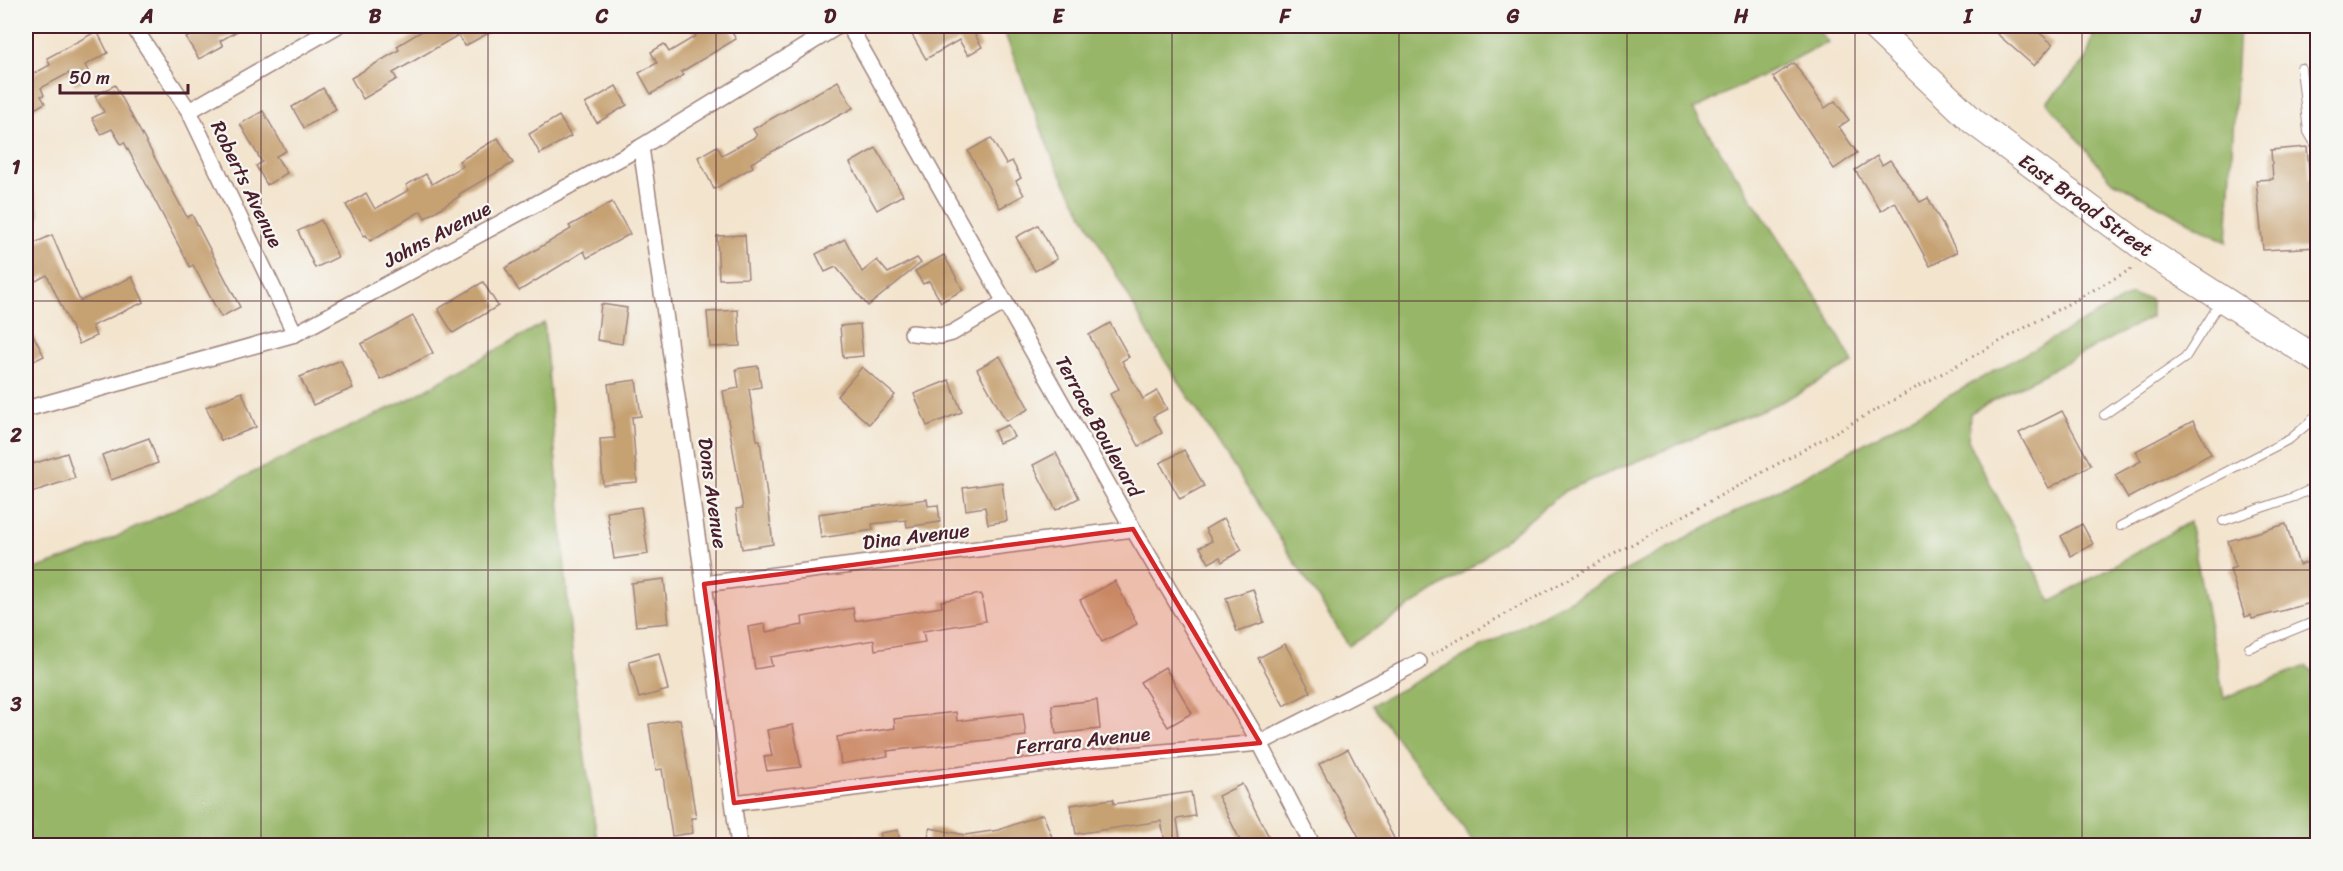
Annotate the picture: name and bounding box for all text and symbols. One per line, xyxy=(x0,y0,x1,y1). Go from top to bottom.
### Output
text: A xyxy=(139,0,154,34)
text: B xyxy=(369,0,382,34)
text: C xyxy=(595,0,609,34)
text: D xyxy=(824,0,837,34)
text: E xyxy=(1052,0,1065,34)
text: F xyxy=(1279,0,1292,34)
text: G xyxy=(1506,0,1520,34)
text: H xyxy=(1733,0,1749,34)
text: I xyxy=(1963,0,1974,34)
text: J xyxy=(2190,0,2202,34)
scale bar xyxy=(60,57,188,95)
text: 50 m xyxy=(69,62,110,94)
street label: Roberts Avenue xyxy=(201,114,293,254)
street label: East Broad Street xyxy=(2011,144,2161,267)
text: 1 xyxy=(12,150,21,185)
street label: Johns Avenue xyxy=(376,191,498,278)
street label: Terrace Boulevard xyxy=(1045,349,1153,505)
text: 2 xyxy=(9,418,22,453)
street label: Dons Avenue xyxy=(687,435,738,551)
street label: Dina Avenue xyxy=(861,513,972,560)
text: 3 xyxy=(10,687,22,722)
street label: Ferrara Avenue xyxy=(1014,716,1152,765)

